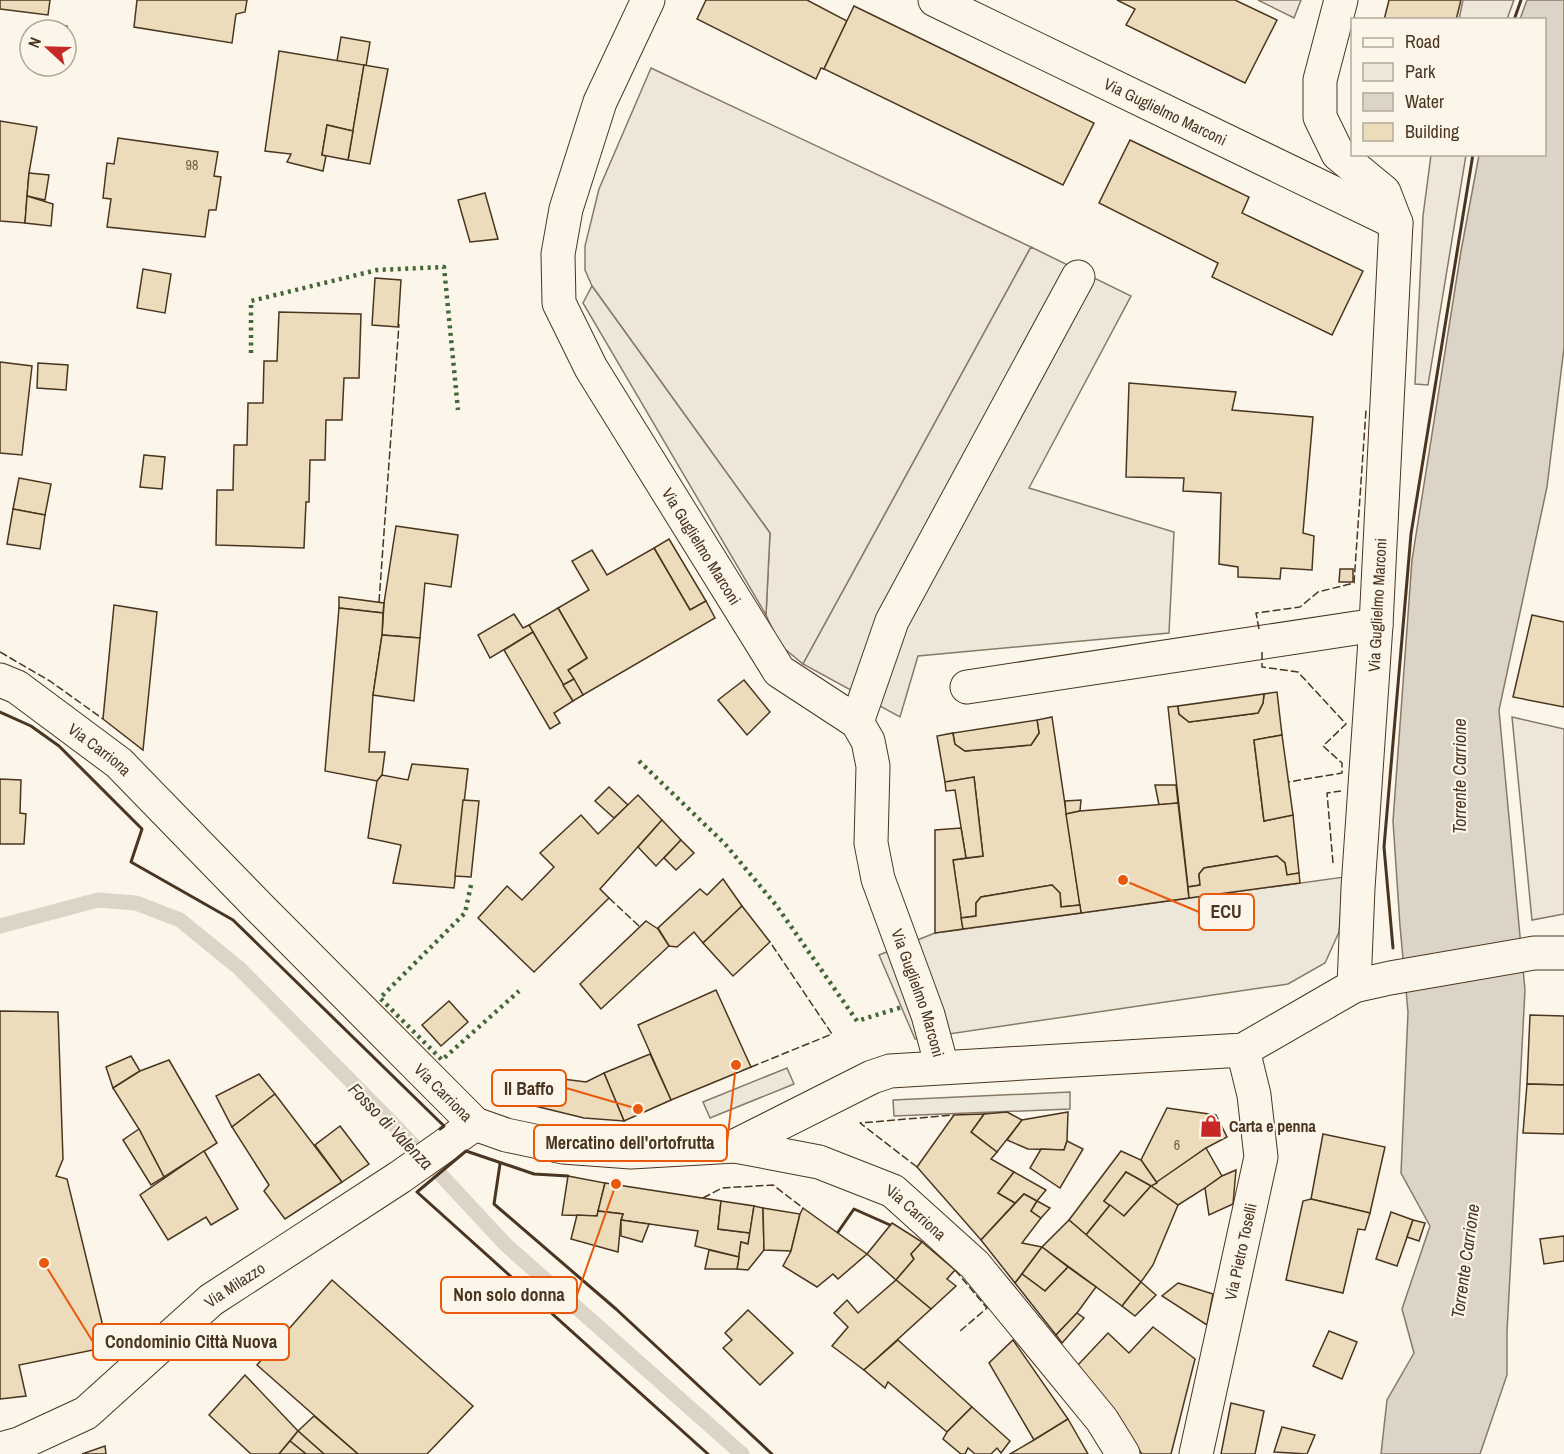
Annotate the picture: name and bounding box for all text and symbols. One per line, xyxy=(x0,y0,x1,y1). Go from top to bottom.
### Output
north arrow xyxy=(18,18,78,78)
legend xyxy=(1351,18,1546,156)
text: Road xyxy=(1405,29,1440,54)
text: N xyxy=(22,34,46,51)
text: Park xyxy=(1405,59,1436,84)
street label: Via Guglielmo Marconi xyxy=(1100,72,1231,151)
text: Water xyxy=(1405,89,1444,114)
text: Building xyxy=(1405,119,1460,144)
house number: 98 xyxy=(186,156,198,174)
street label: Via Guglielmo Marconi xyxy=(657,484,746,609)
street label: Via Guglielmo Marconi xyxy=(1363,538,1391,672)
street label: Via Carriona xyxy=(64,718,137,781)
water label: Torrente Carrione xyxy=(1447,718,1472,834)
callout: ECU xyxy=(1199,894,1254,930)
text: ECU xyxy=(1210,899,1242,924)
street label: Via Guglielmo Marconi xyxy=(886,926,950,1059)
street label: Via Carriona xyxy=(410,1058,478,1127)
callout: Il Baffo xyxy=(492,1070,566,1106)
text: Il Baffo xyxy=(504,1076,554,1101)
water label: Fosso di Valenza xyxy=(343,1077,439,1175)
shop icon: Carta e penna xyxy=(1198,1113,1224,1139)
place label: Carta e penna xyxy=(1229,1115,1316,1137)
callout: Mercatino dell'ortofrutta xyxy=(534,1125,727,1161)
text: Mercatino dell'ortofrutta xyxy=(545,1130,715,1155)
house number: 6 xyxy=(1174,1136,1180,1154)
street label: Via Carriona xyxy=(883,1179,951,1245)
street label: Via Pietro Toselli xyxy=(1219,1201,1262,1302)
water label: Torrente Carrione xyxy=(1445,1202,1485,1320)
street label: Via Milazzo xyxy=(199,1257,269,1312)
callout: Non solo donna xyxy=(441,1277,577,1313)
text: Non solo donna xyxy=(453,1282,566,1307)
callout: Condominio Città Nuova xyxy=(93,1324,289,1360)
text: Condominio Città Nuova xyxy=(105,1329,278,1354)

